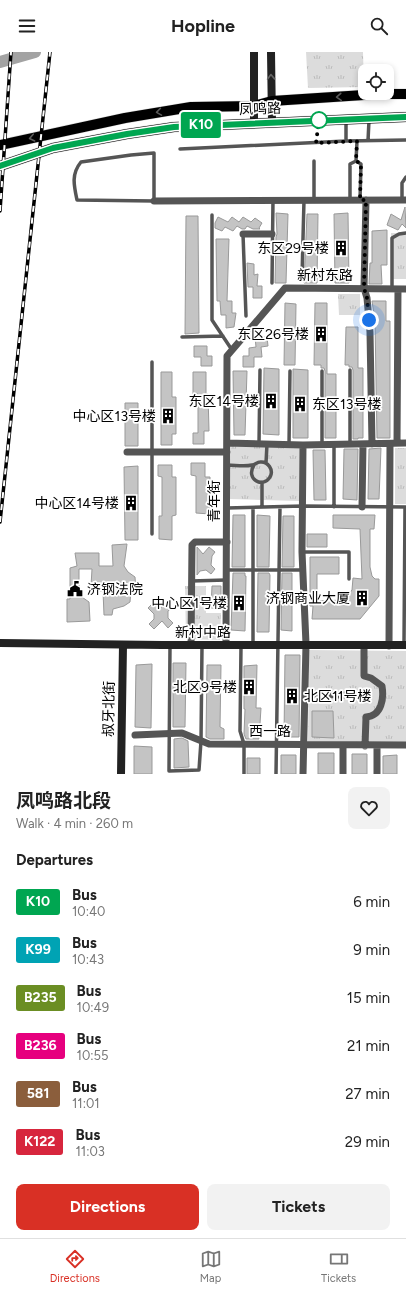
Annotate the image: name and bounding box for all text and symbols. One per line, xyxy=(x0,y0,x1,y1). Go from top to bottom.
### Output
icon: menu xyxy=(16,15,38,37)
text: Hopline xyxy=(171,15,235,37)
icon: search xyxy=(368,15,390,37)
map controls xyxy=(358,64,394,100)
button: locate xyxy=(358,64,394,100)
one-way arrow xyxy=(267,74,276,80)
one-way arrow xyxy=(336,92,342,101)
street label: 凤鸣路 xyxy=(239,100,281,118)
one-way arrow xyxy=(156,107,162,116)
unlabelled marker xyxy=(310,111,328,129)
line badge: K10 xyxy=(178,112,224,138)
text: K10 xyxy=(189,116,213,133)
one-way arrow xyxy=(29,134,35,142)
building icon: 东区29号楼 xyxy=(332,239,350,257)
place label: 东区29号楼 xyxy=(257,240,329,257)
street label: 新村东路 xyxy=(297,267,353,284)
your location xyxy=(359,310,379,330)
building icon: 东区26号楼 xyxy=(312,325,330,343)
place label: 东区26号楼 xyxy=(237,326,309,343)
building icon: 东区14号楼 xyxy=(262,392,280,410)
place label: 东区14号楼 xyxy=(189,393,259,410)
building icon: 东区13号楼 xyxy=(291,395,309,413)
place label: 东区13号楼 xyxy=(312,396,381,413)
building icon: 中心区13号楼 xyxy=(159,407,177,425)
place label: 中心区13号楼 xyxy=(73,408,156,425)
street label: 青年街 xyxy=(206,480,223,522)
building icon: 中心区14号楼 xyxy=(122,494,140,512)
place label: 中心区14号楼 xyxy=(35,495,119,512)
public building icon: 济钢法院 xyxy=(66,580,84,598)
place label: 济钢法院 xyxy=(87,581,143,598)
building icon: 济钢商业大厦 xyxy=(353,589,371,607)
place label: 济钢商业大厦 xyxy=(266,590,350,607)
building icon: 中心区1号楼 xyxy=(230,594,248,612)
place label: 中心区1号楼 xyxy=(151,595,227,612)
street label: 新村中路 xyxy=(175,624,231,641)
building icon: 北区9号楼 xyxy=(240,678,258,696)
place label: 北区9号楼 xyxy=(173,679,237,696)
street label: 叔牙北街 xyxy=(100,681,118,737)
building icon: 北区11号楼 xyxy=(283,687,301,705)
place label: 北区11号楼 xyxy=(304,688,372,705)
street label: 西一路 xyxy=(249,723,291,740)
button: heart xyxy=(348,787,390,829)
text: 凤鸣路北段 xyxy=(16,789,111,812)
text: Walk · 4 min · 260 m xyxy=(16,816,133,831)
text: Departures xyxy=(16,851,93,869)
text: Bus xyxy=(72,886,97,904)
text: K10 xyxy=(26,893,50,910)
text: 6 min xyxy=(353,893,390,911)
text: 10:40 xyxy=(72,904,105,919)
text: Bus xyxy=(72,934,97,952)
text: K99 xyxy=(25,941,51,958)
text: 9 min xyxy=(353,941,390,959)
text: 10:43 xyxy=(72,952,104,967)
text: Bus xyxy=(77,982,101,1000)
text: B235 xyxy=(24,989,57,1006)
text: 15 min xyxy=(347,989,390,1007)
text: 10:49 xyxy=(77,1000,109,1015)
text: Bus xyxy=(77,1030,101,1048)
text: B236 xyxy=(24,1037,57,1054)
text: 21 min xyxy=(347,1037,390,1055)
text: 10:55 xyxy=(77,1048,109,1063)
text: Bus xyxy=(72,1078,97,1096)
text: 581 xyxy=(27,1085,49,1102)
text: 27 min xyxy=(345,1085,390,1103)
text: 11:01 xyxy=(72,1096,100,1111)
text: Bus xyxy=(75,1126,100,1144)
text: K122 xyxy=(24,1133,55,1150)
text: 29 min xyxy=(345,1133,390,1151)
text: 11:03 xyxy=(75,1144,105,1159)
button: Directions xyxy=(16,1184,199,1230)
button: Tickets xyxy=(207,1184,390,1230)
tab: Directions xyxy=(50,1248,100,1285)
tab: Map xyxy=(200,1248,222,1285)
tab: Tickets xyxy=(321,1248,356,1285)

